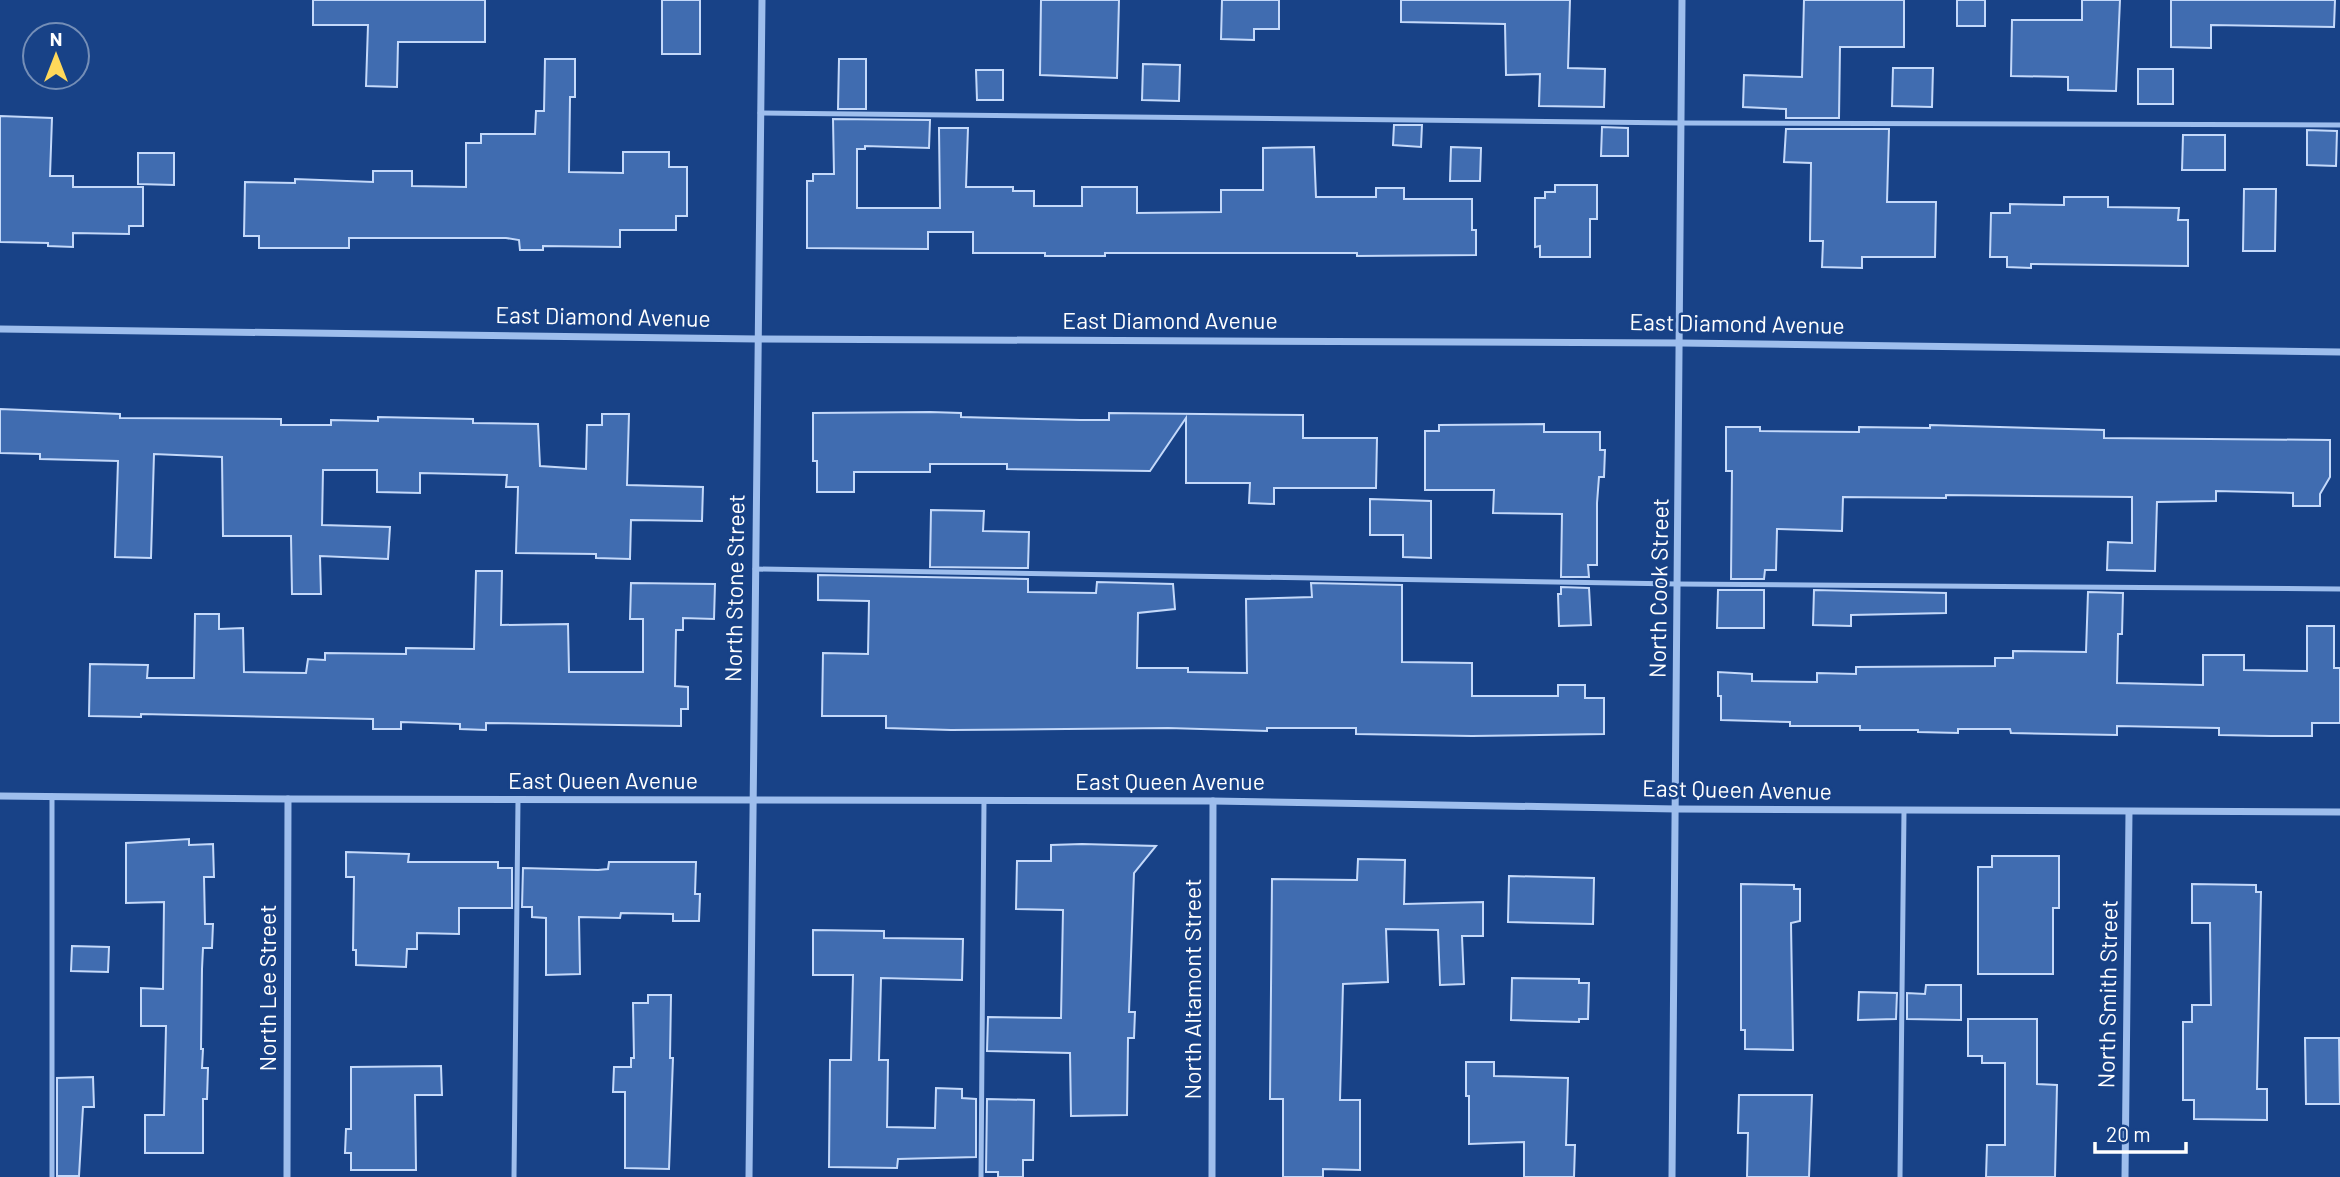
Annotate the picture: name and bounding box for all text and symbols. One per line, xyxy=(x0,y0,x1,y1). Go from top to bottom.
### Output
north arrow xyxy=(21,21,91,91)
text: N xyxy=(50,27,62,50)
street label: East Diamond Avenue xyxy=(495,300,711,332)
street label: East Diamond Avenue xyxy=(1062,306,1278,334)
street label: East Diamond Avenue xyxy=(1629,307,1845,339)
street label: North Stone Street xyxy=(718,494,750,682)
street label: North Cook Street xyxy=(1642,498,1674,678)
street label: East Queen Avenue xyxy=(508,766,698,794)
street label: East Queen Avenue xyxy=(1075,767,1265,795)
street label: East Queen Avenue xyxy=(1642,773,1832,805)
street label: North Altamont Street xyxy=(1178,878,1206,1100)
street label: North Smith Street xyxy=(2091,899,2123,1089)
street label: North Lee Street xyxy=(253,904,281,1072)
scale bar xyxy=(2095,1110,2186,1154)
text: 20 m xyxy=(2106,1121,2151,1146)

